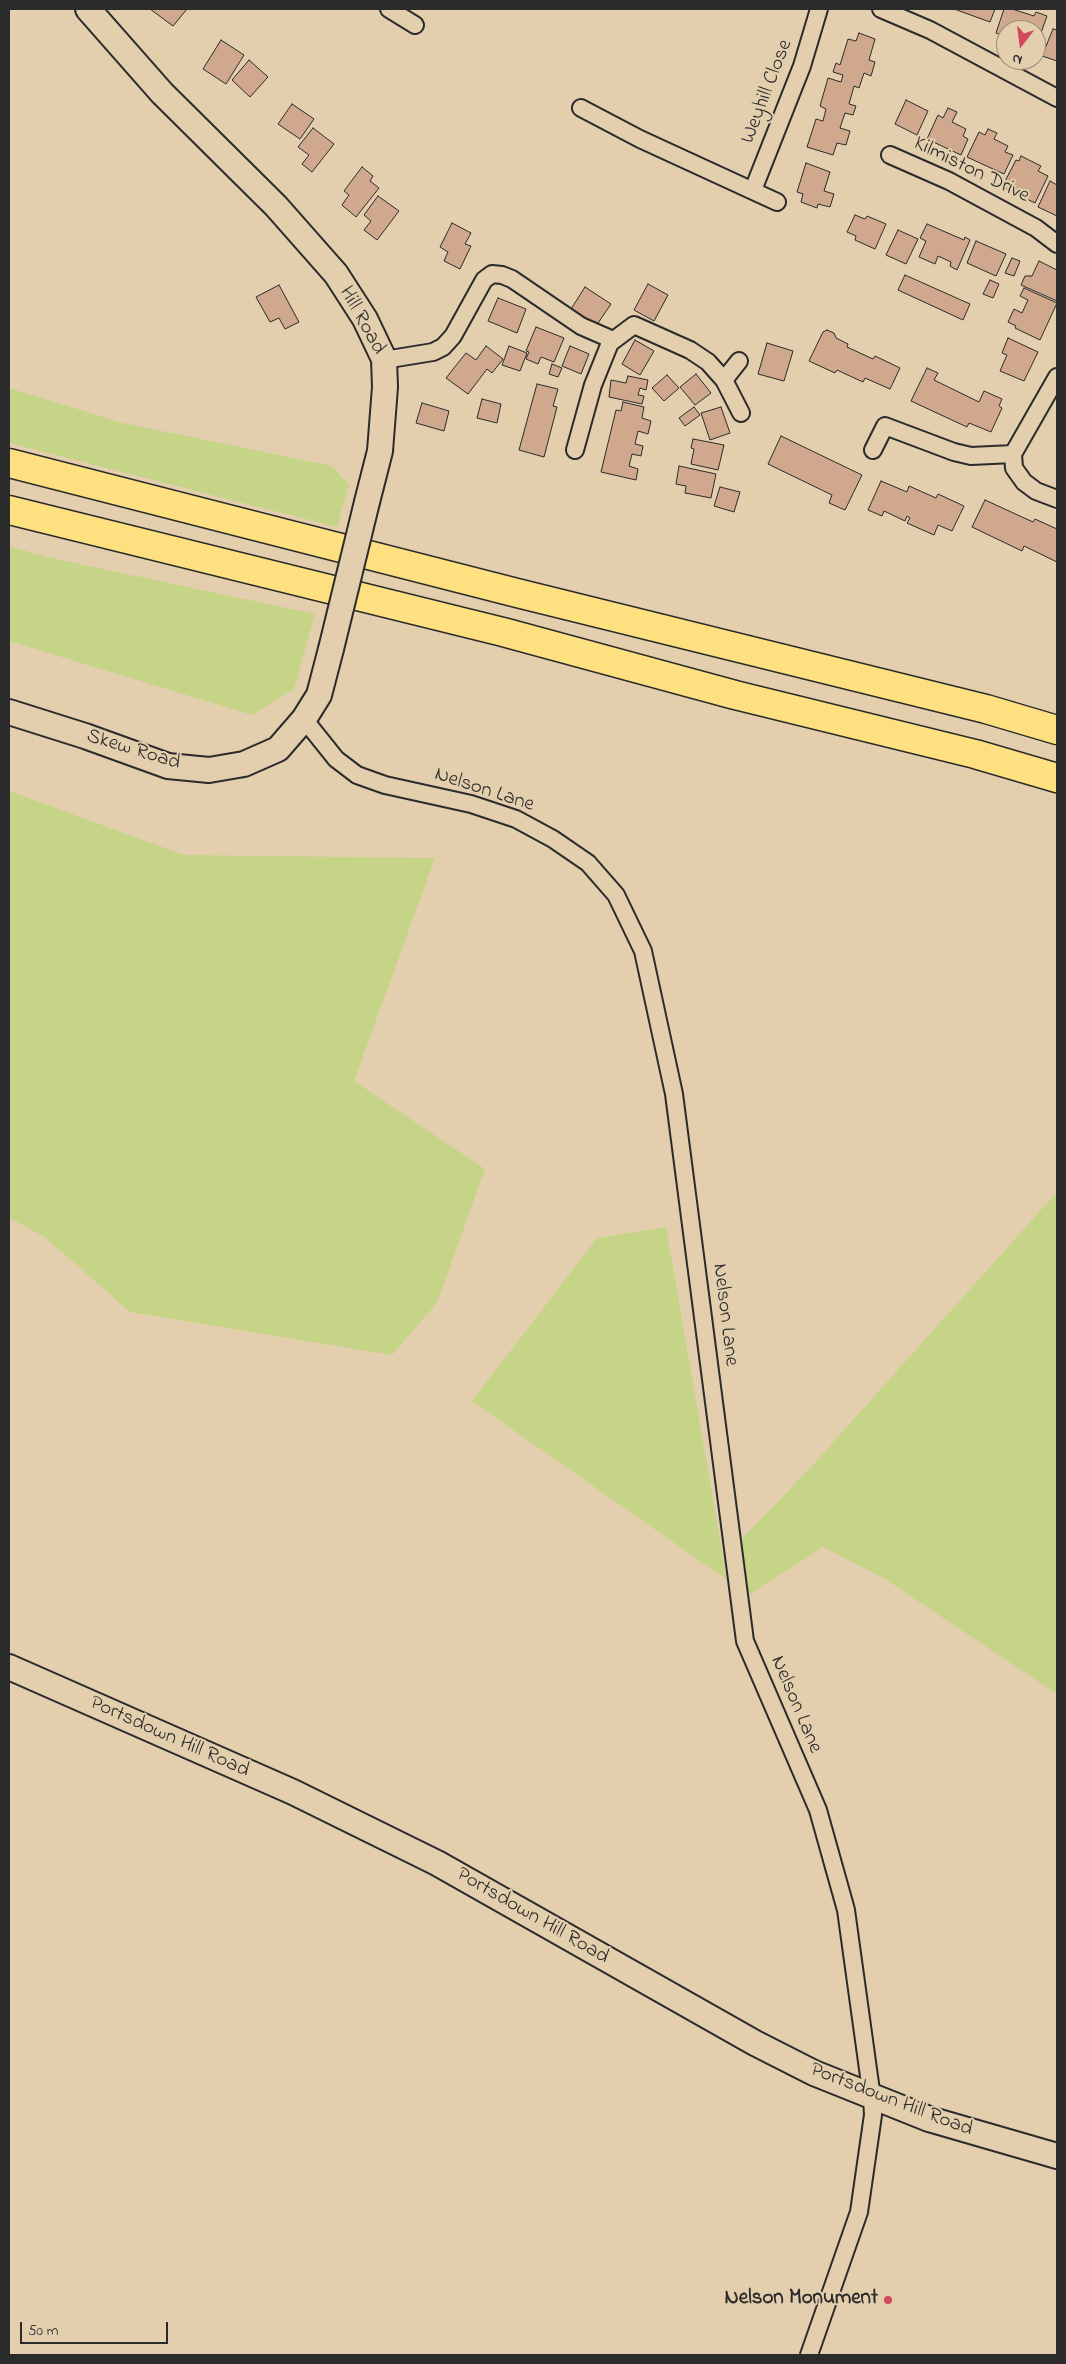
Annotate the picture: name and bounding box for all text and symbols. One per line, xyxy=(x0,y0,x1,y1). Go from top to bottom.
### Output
north arrow xyxy=(996,20,1046,70)
street label: Weyhill Close xyxy=(737,36,799,148)
text: N xyxy=(1010,48,1025,70)
street label: Kilmiston Drive xyxy=(909,132,1033,210)
street label: Hill Road xyxy=(332,283,390,359)
street label: Skew Road xyxy=(83,725,183,777)
street label: Nelson Lane xyxy=(431,763,537,819)
street label: Nelson Lane xyxy=(705,1262,743,1368)
street label: Nelson Lane xyxy=(763,1653,827,1757)
street label: Portsdown Hill Road xyxy=(85,1691,253,1785)
street label: Portsdown Hill Road xyxy=(451,1863,613,1971)
street label: Portsdown Hill Road xyxy=(806,2058,976,2144)
place label: Nelson Monument xyxy=(725,2287,878,2313)
marker: Nelson Monument xyxy=(882,2294,894,2306)
scale bar xyxy=(22,2312,170,2344)
text: 50 m xyxy=(28,2320,58,2342)

